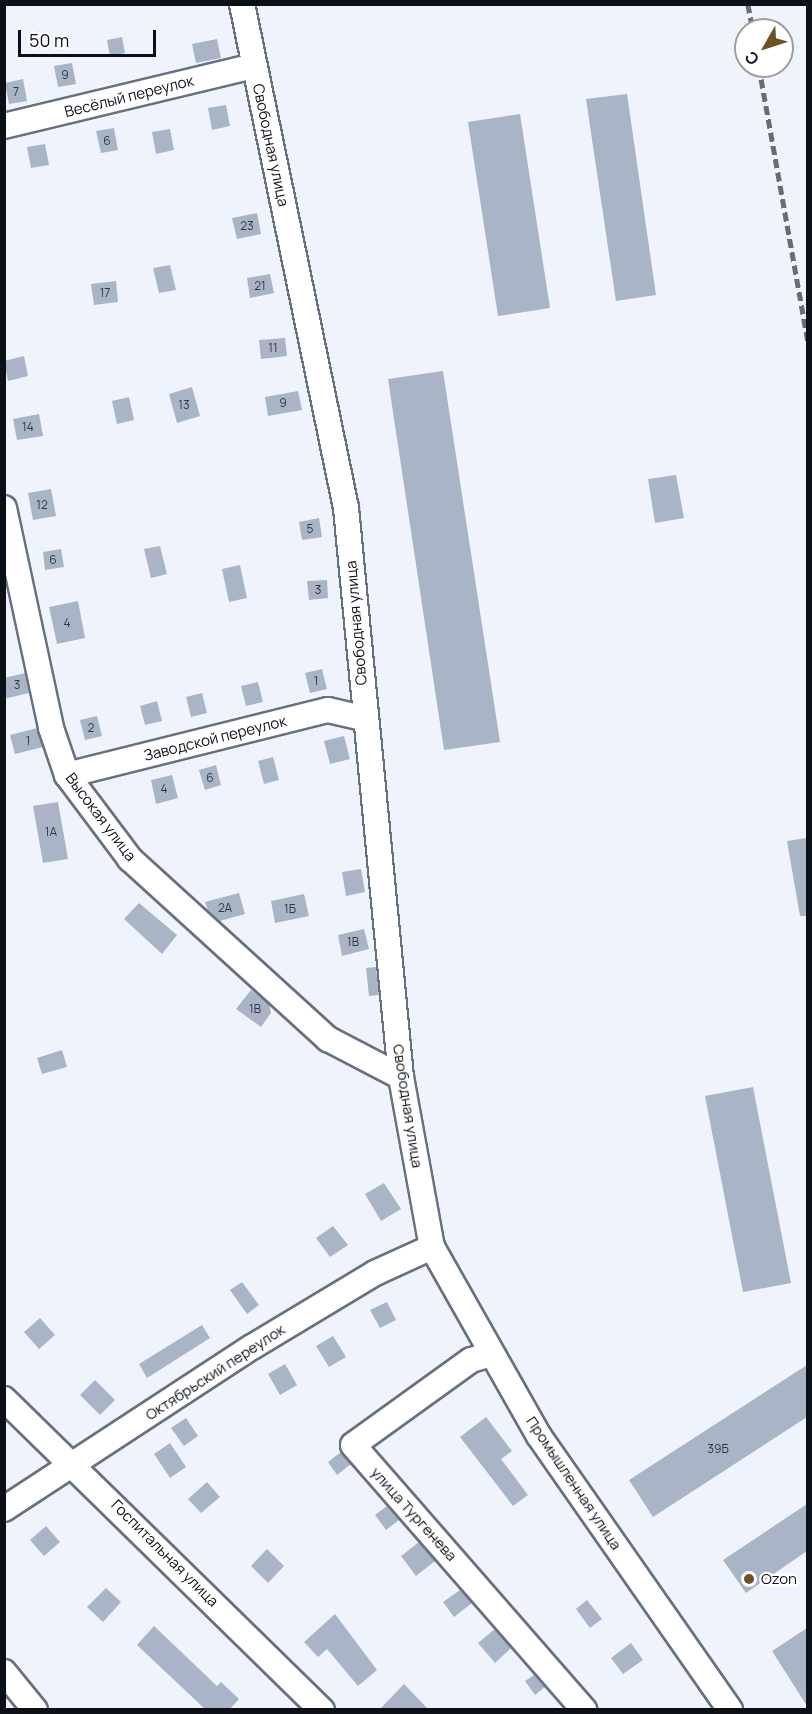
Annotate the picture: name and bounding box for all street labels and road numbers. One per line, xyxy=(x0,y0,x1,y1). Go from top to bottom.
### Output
street label: Весёлый переулок xyxy=(62,71,196,121)
street label: Свободная улица xyxy=(249,82,293,208)
street label: Свободная улица xyxy=(342,560,370,686)
street label: Заводской переулок xyxy=(142,712,288,764)
street label: Высокая улица xyxy=(62,769,140,865)
street label: Свободная улица xyxy=(389,1043,427,1169)
street label: Октябрьский переулок xyxy=(142,1320,288,1424)
street label: Промышленная улица xyxy=(523,1413,625,1553)
street label: улица Тургенева xyxy=(367,1463,461,1565)
street label: Госпитальная улица xyxy=(108,1496,222,1610)

